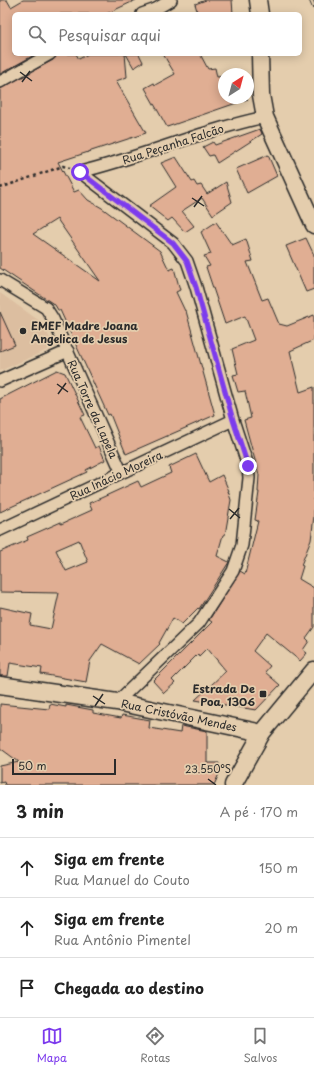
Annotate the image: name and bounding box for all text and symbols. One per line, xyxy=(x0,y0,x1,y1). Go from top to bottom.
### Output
search box xyxy=(12,12,302,56)
icon: search xyxy=(26,23,48,45)
text: Pesquisar aqui xyxy=(58,23,161,46)
north arrow xyxy=(218,68,254,104)
street label: Rua Peçanha Falcão xyxy=(120,120,226,168)
route start xyxy=(71,163,89,181)
place label: EMEF Madre Joana Angelica de Jesus xyxy=(31,317,138,347)
marker: EMEF Madre Joana Angelica de Jesus xyxy=(18,326,28,336)
street label: Rua Torre da Lapela xyxy=(64,357,122,461)
street label: Rua Inácio Moreira xyxy=(67,446,165,504)
route end xyxy=(239,457,257,475)
place label: Estrada De Poa, 1306 xyxy=(193,680,255,710)
marker: Estrada De Poa, 1306 xyxy=(258,689,268,699)
street label: Rua Cristóvão Mendes xyxy=(120,694,238,736)
scale bar xyxy=(12,757,116,776)
text: 50 m xyxy=(18,757,47,774)
text: 23.550°S xyxy=(185,761,231,776)
text: 3 min xyxy=(16,798,64,824)
text: A pé · 170 m xyxy=(220,802,298,821)
text: Siga em frente xyxy=(54,847,164,870)
icon: ahead xyxy=(16,857,38,879)
text: 150 m xyxy=(259,858,298,877)
text: Rua Manuel do Couto xyxy=(54,870,190,889)
text: Siga em frente xyxy=(54,907,164,930)
icon: ahead xyxy=(16,917,38,939)
text: 20 m xyxy=(264,918,298,937)
text: Rua Antônio Pimentel xyxy=(54,930,191,949)
text: Chegada ao destino xyxy=(54,976,204,999)
icon: arrive xyxy=(16,977,38,999)
tab: Mapa xyxy=(37,1025,67,1066)
tab: Rotas xyxy=(140,1025,170,1066)
tab: Salvos xyxy=(243,1025,277,1066)

